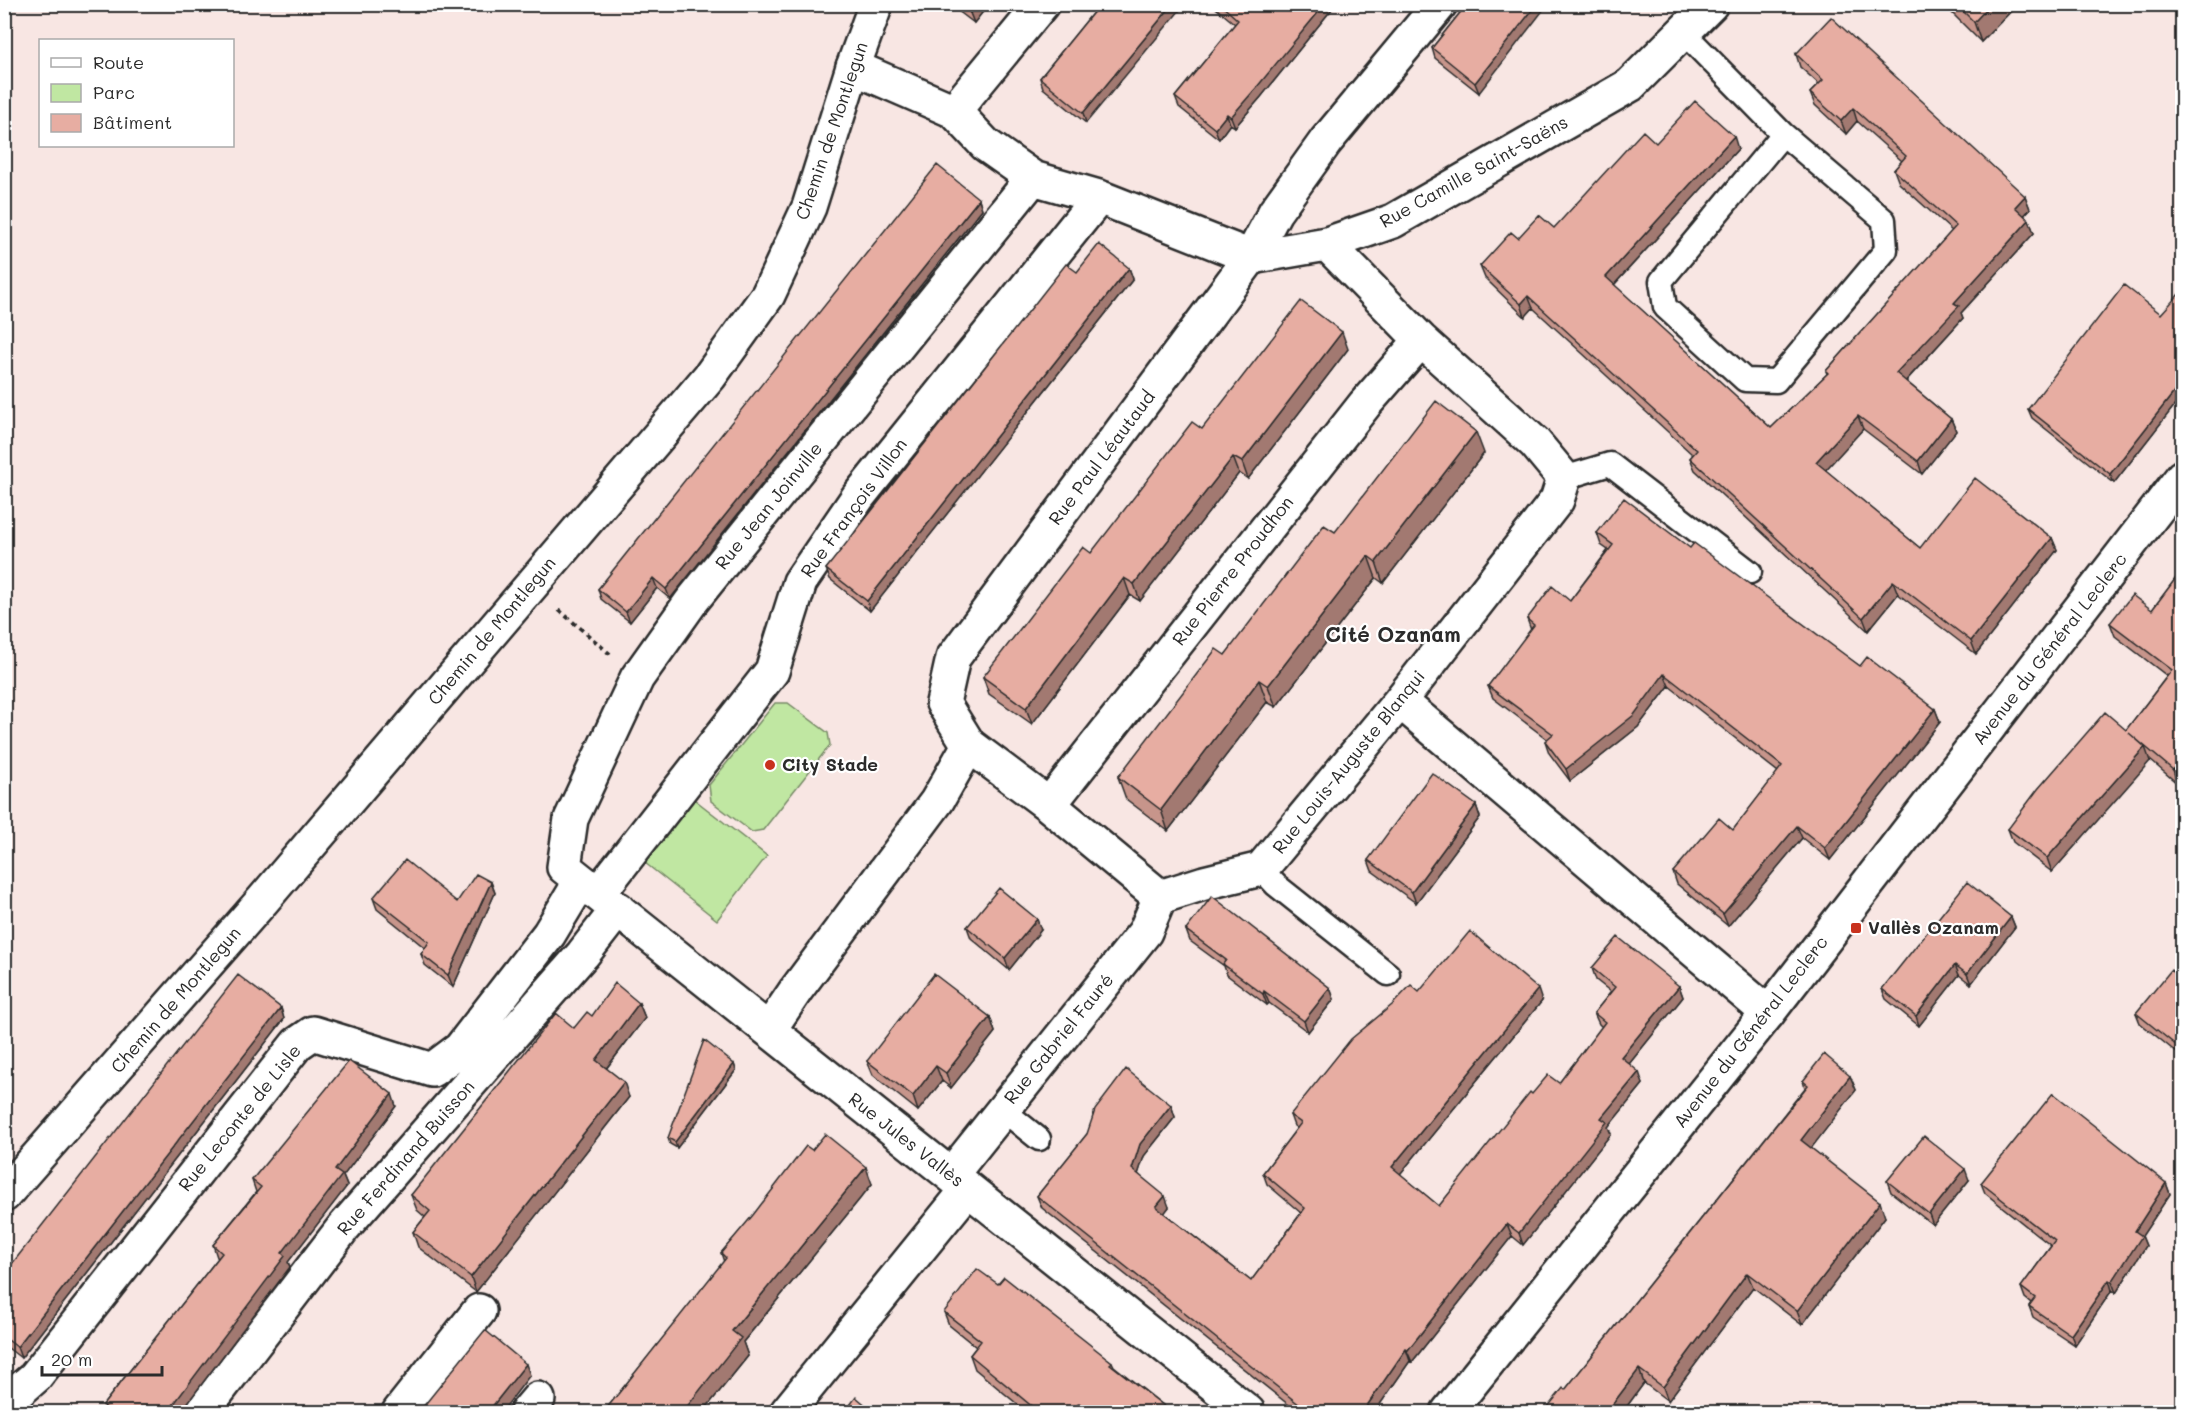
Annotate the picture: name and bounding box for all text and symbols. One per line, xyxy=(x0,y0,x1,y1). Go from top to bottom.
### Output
street label: Chemin de Montlegun xyxy=(789,38,873,223)
legend xyxy=(39,39,234,147)
text: Route xyxy=(93,50,144,74)
text: Parc xyxy=(93,80,135,104)
street label: Rue Camille Saint-Saëns xyxy=(1375,109,1572,233)
text: Bâtiment xyxy=(93,110,172,134)
street label: Rue Paul Léautaud xyxy=(1043,385,1160,530)
street label: Rue François Villon xyxy=(795,433,912,582)
street label: Rue Jean Joinville xyxy=(709,437,827,574)
street label: Rue Pierre Proudhon xyxy=(1166,491,1298,650)
street label: Avenue du Général Leclerc xyxy=(1967,547,2132,749)
street label: Chemin de Montlegun xyxy=(422,551,560,710)
district label: Cité Ozanam xyxy=(1325,620,1461,647)
street label: Rue Louis-Auguste Blanqui xyxy=(1267,664,1430,858)
place label: City Stade xyxy=(782,752,878,776)
marker: City Stade xyxy=(763,758,777,772)
place label: Vallès Ozanam xyxy=(1868,915,1999,939)
street label: Chemin de Montlegun xyxy=(105,921,246,1078)
marker: Vallès Ozanam xyxy=(1849,921,1863,935)
street label: Avenue du Général Leclerc xyxy=(1668,930,1833,1132)
street label: Rue Gabriel Fauré xyxy=(998,968,1118,1109)
street label: Rue Leconte de Lisle xyxy=(172,1039,306,1196)
street label: Rue Ferdinand Buisson xyxy=(331,1075,479,1240)
street label: Rue Jules Vallès xyxy=(844,1087,969,1192)
scale bar xyxy=(42,1339,162,1377)
text: 20 m xyxy=(51,1347,92,1371)

